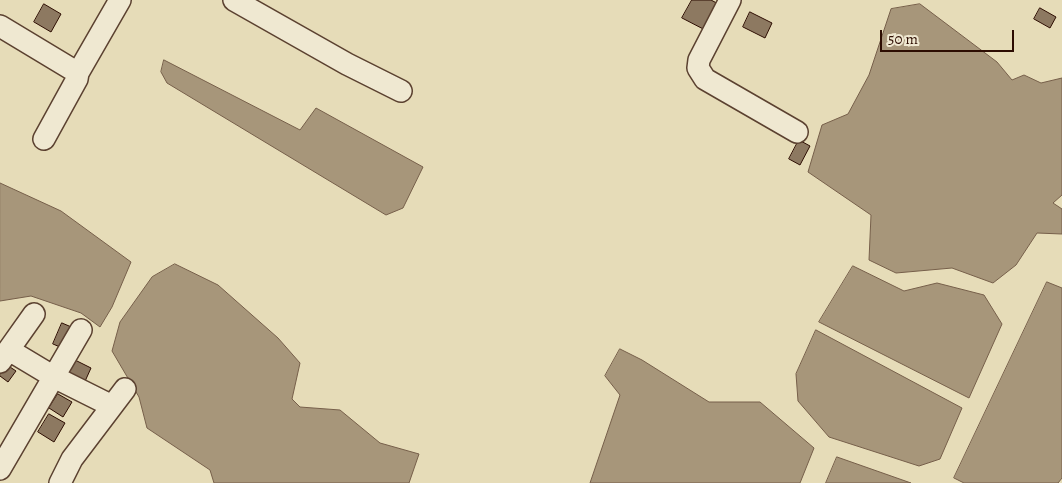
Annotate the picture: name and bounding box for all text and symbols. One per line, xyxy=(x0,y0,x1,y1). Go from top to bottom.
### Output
scale bar xyxy=(882,20,1016,52)
text: 50 m xyxy=(888,29,918,49)

